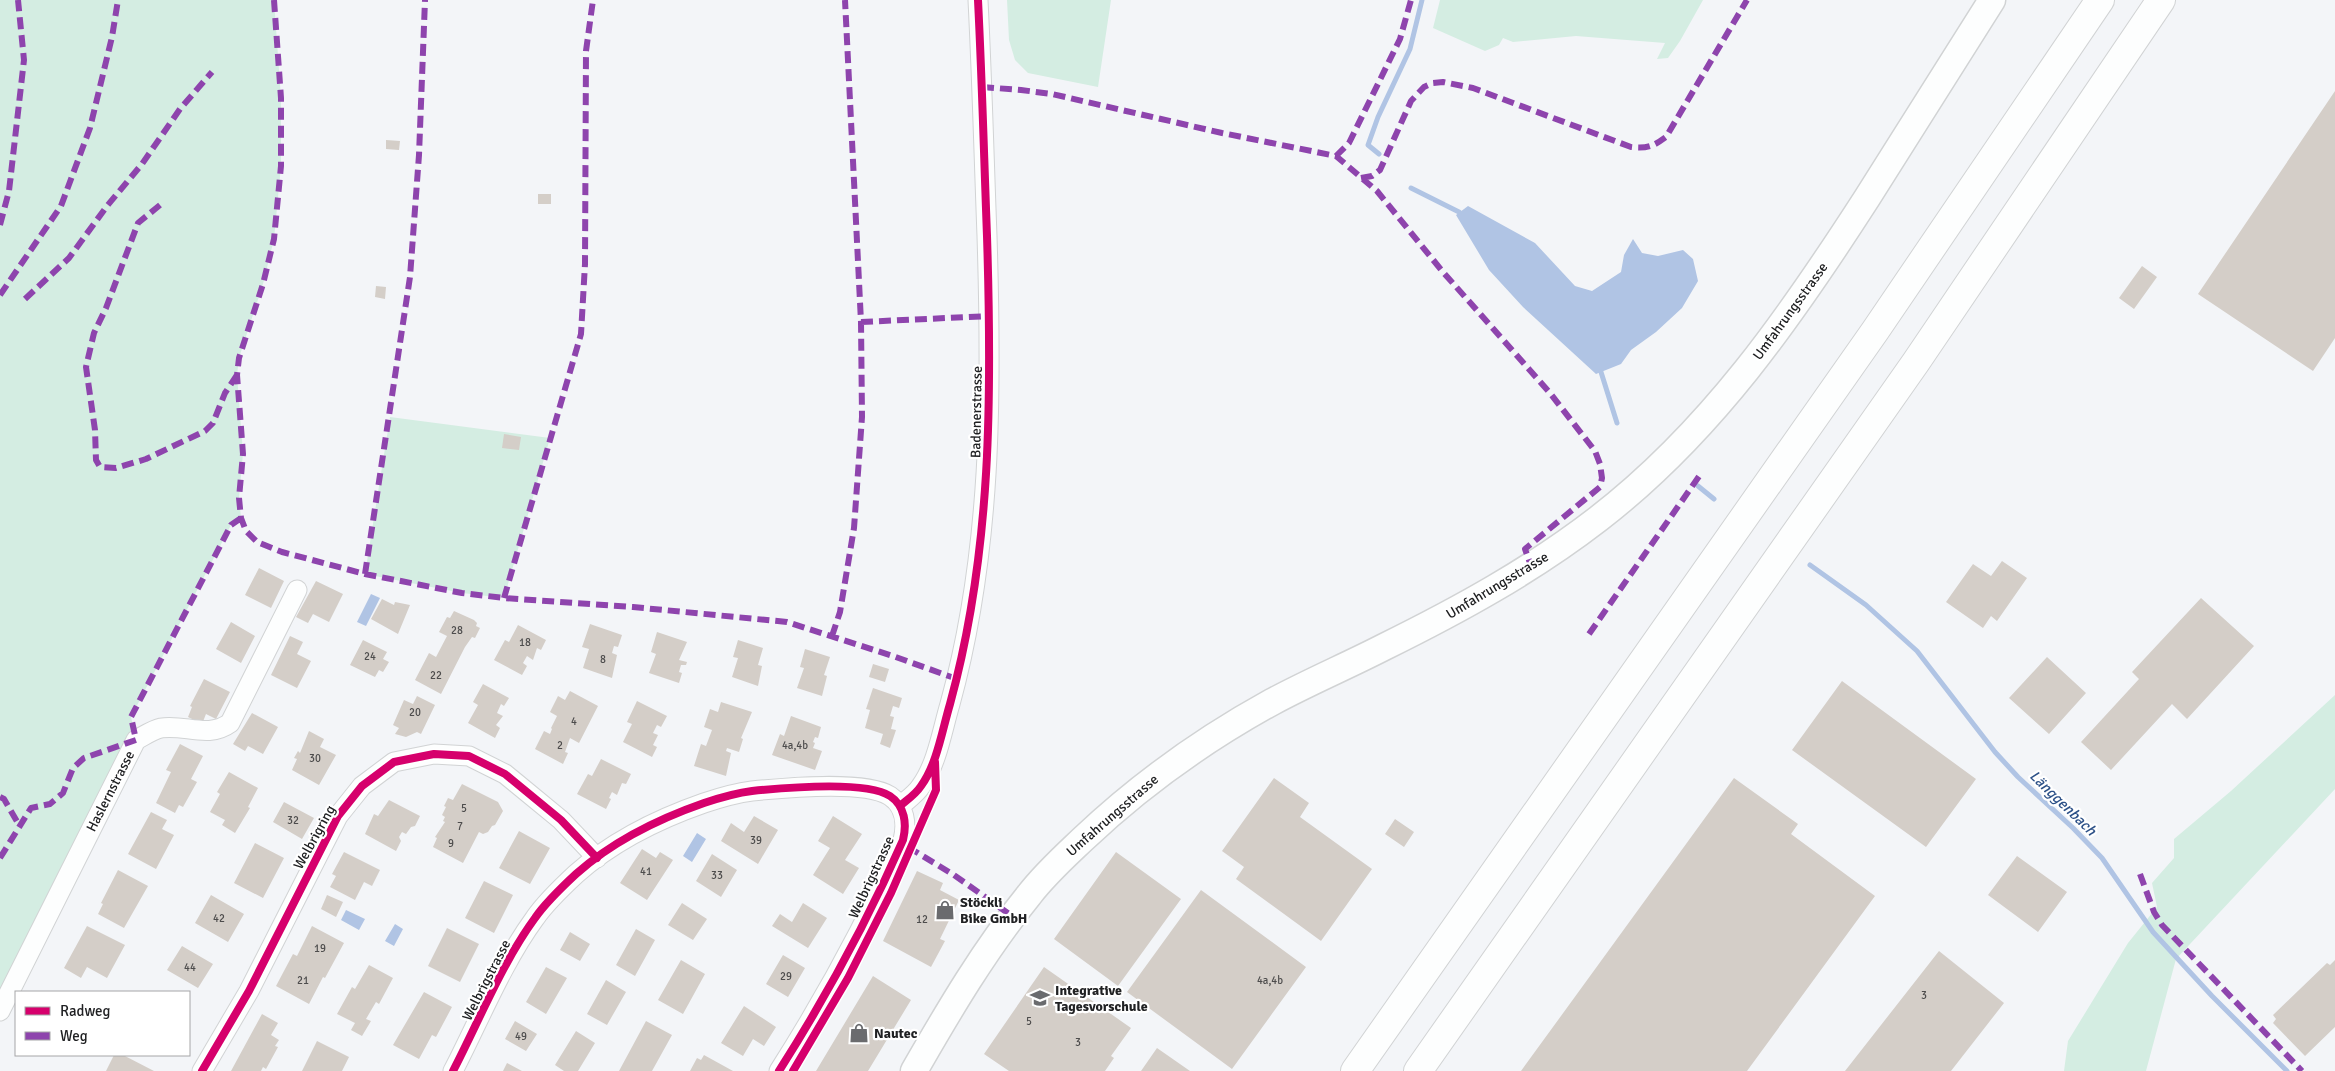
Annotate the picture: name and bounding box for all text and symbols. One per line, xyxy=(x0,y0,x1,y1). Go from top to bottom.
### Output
street label: Umfahrungsstrasse xyxy=(1749,259,1831,363)
street label: Badenerstrasse xyxy=(967,366,986,458)
street label: Umfahrungsstrasse xyxy=(1443,548,1551,623)
house number: 28 xyxy=(451,624,463,637)
house number: 18 xyxy=(519,636,531,649)
house number: 24 xyxy=(364,650,376,663)
house number: 8 xyxy=(600,653,606,666)
house number: 22 xyxy=(430,669,442,682)
house number: 20 xyxy=(409,706,421,719)
house number: 4 xyxy=(571,715,577,728)
house number: 2 xyxy=(557,739,563,752)
house number: 4a,4b xyxy=(782,739,808,752)
street label: Haslernstrasse xyxy=(83,748,138,835)
house number: 30 xyxy=(309,752,321,765)
water label: Länggenbach xyxy=(2026,767,2101,840)
street label: Umfahrungsstrasse xyxy=(1063,771,1162,860)
street label: Welbrigring xyxy=(290,802,339,872)
house number: 5 xyxy=(461,802,467,815)
house number: 32 xyxy=(287,814,299,827)
house number: 7 xyxy=(457,820,463,833)
street label: Welbrigstrasse xyxy=(845,833,898,921)
house number: 39 xyxy=(750,834,762,847)
house number: 9 xyxy=(448,837,454,850)
house number: 41 xyxy=(640,865,652,878)
house number: 33 xyxy=(711,869,723,882)
place label: Stöckli Bike GmbH xyxy=(960,894,1027,927)
shop icon: Stöckli Bike GmbH xyxy=(934,899,956,921)
house number: 42 xyxy=(213,912,225,925)
house number: 12 xyxy=(916,913,928,926)
street label: Welbrigstrasse xyxy=(459,937,514,1024)
house number: 19 xyxy=(314,942,326,955)
house number: 44 xyxy=(184,961,196,974)
house number: 29 xyxy=(780,970,792,983)
house number: 21 xyxy=(297,974,309,987)
house number: 4a,4b xyxy=(1257,974,1283,987)
place label: Integrative Tagesvorschule xyxy=(1055,982,1148,1015)
school or university icon: Integrative Tagesvorschule xyxy=(1029,987,1051,1009)
house number: 3 xyxy=(1921,989,1927,1002)
legend xyxy=(15,991,190,1056)
text: Radweg xyxy=(60,1002,111,1020)
house number: 5 xyxy=(1026,1015,1032,1028)
shop icon: Nautec xyxy=(848,1022,870,1044)
place label: Nautec xyxy=(874,1025,918,1042)
text: Weg xyxy=(60,1027,88,1045)
house number: 49 xyxy=(515,1030,527,1043)
house number: 3 xyxy=(1075,1036,1081,1049)

